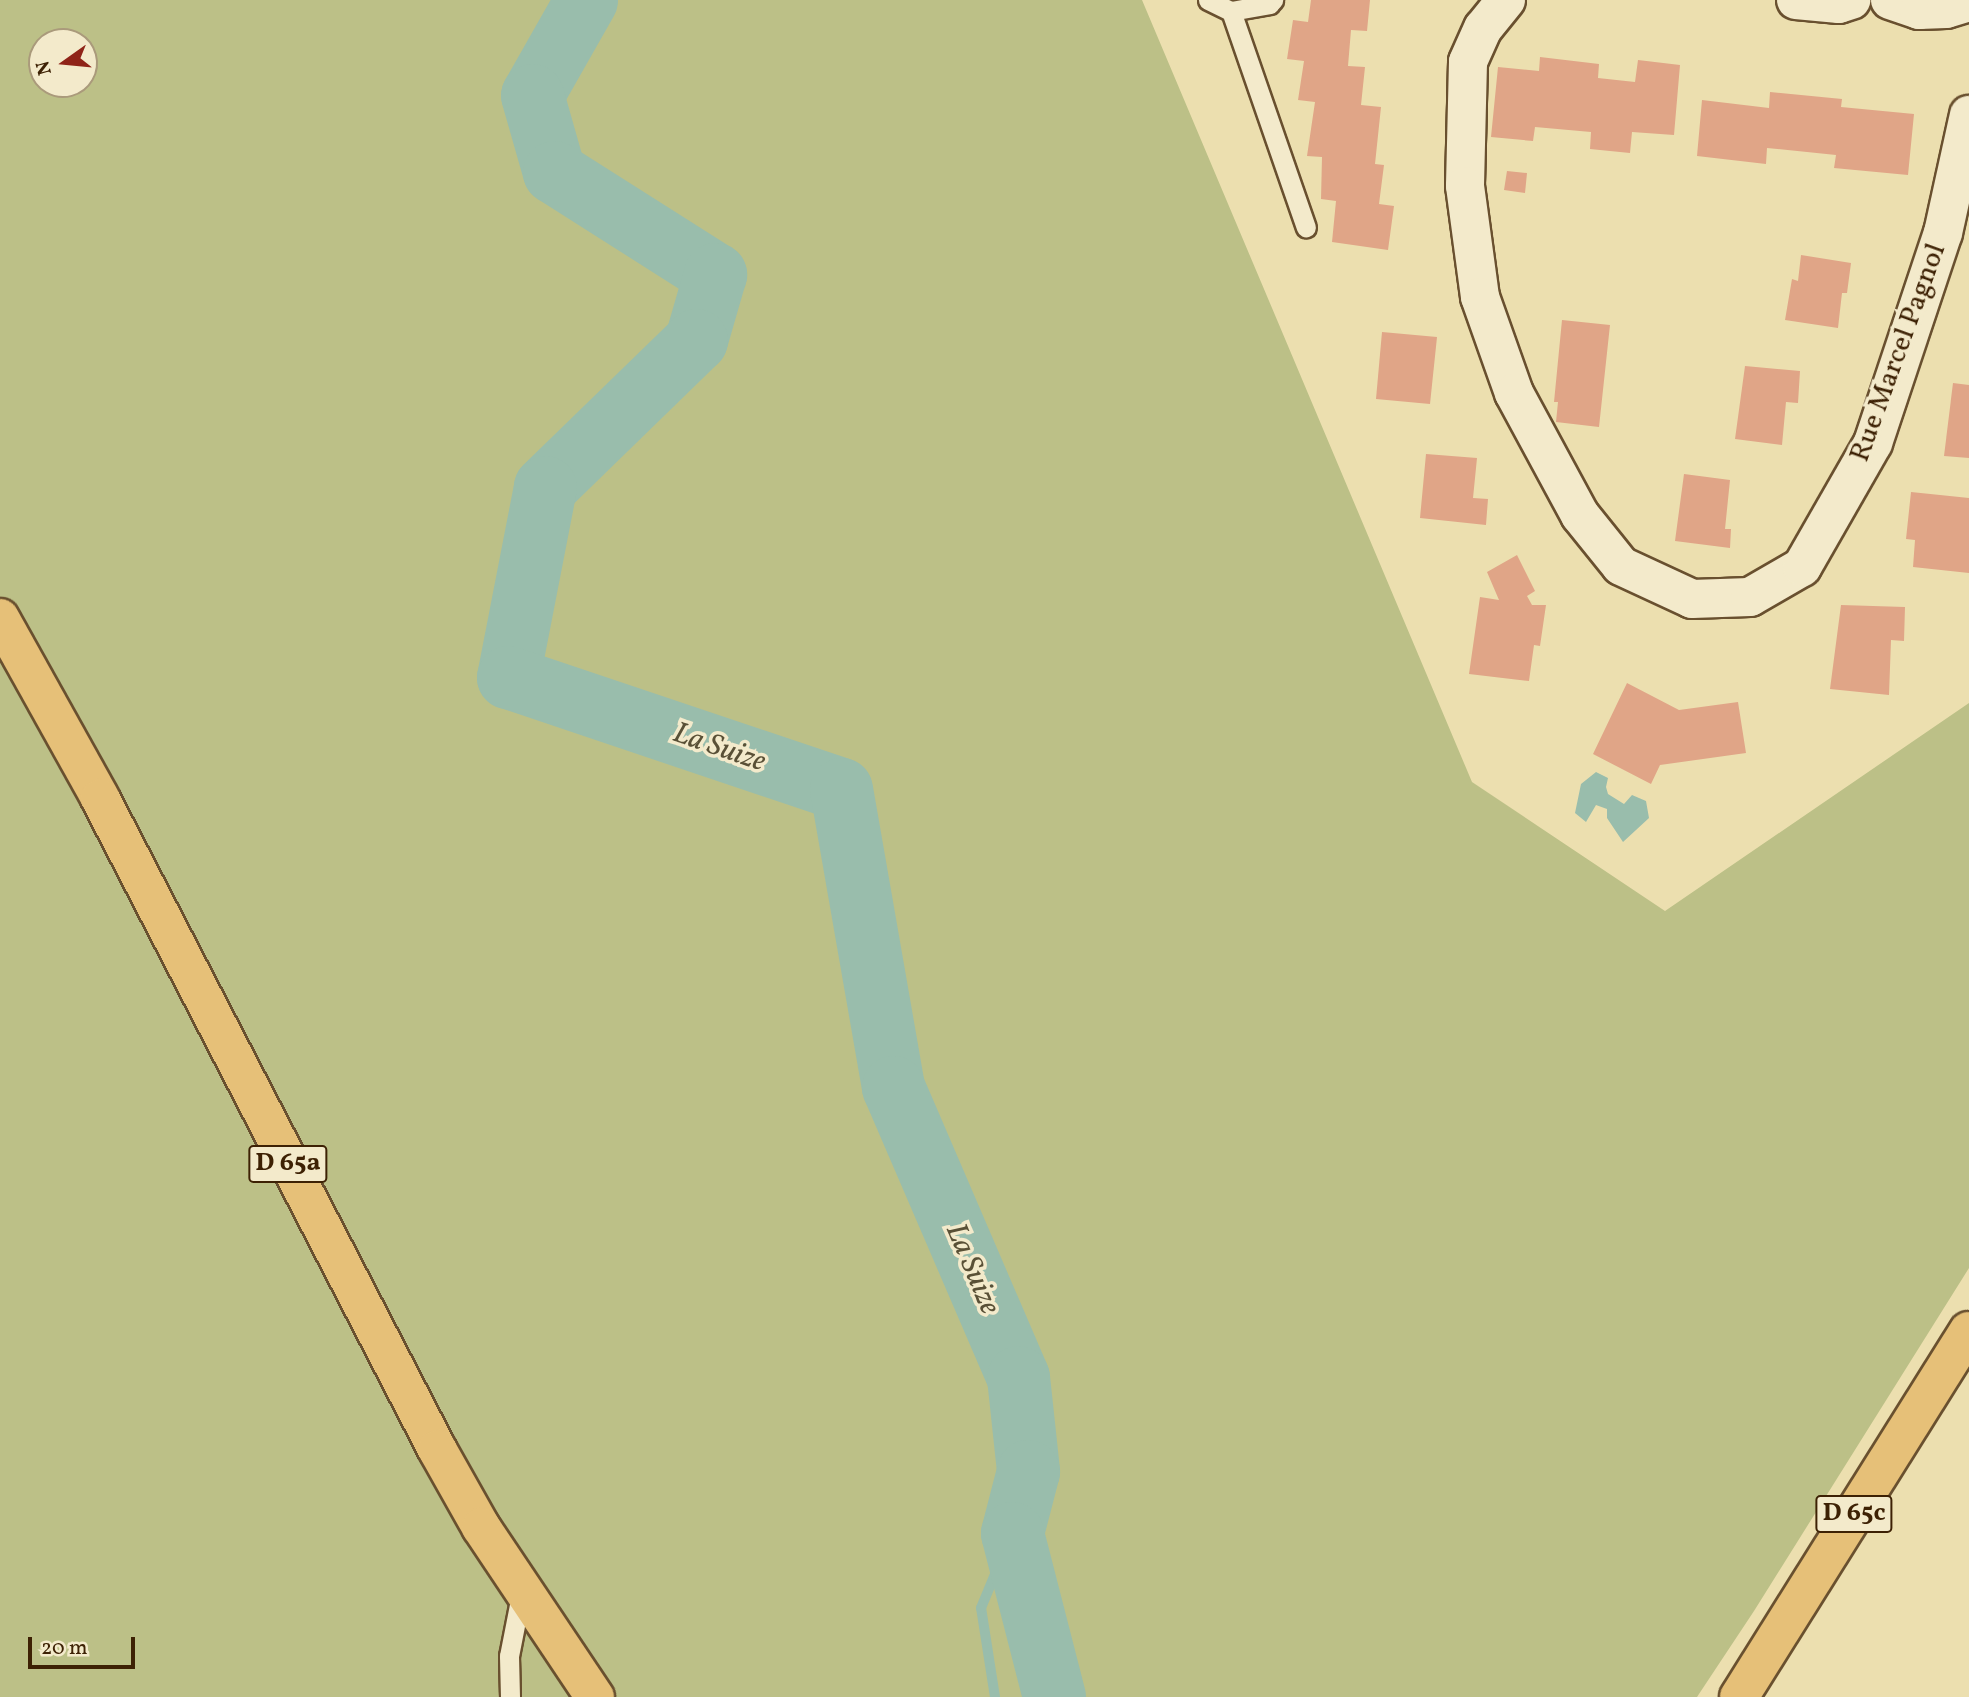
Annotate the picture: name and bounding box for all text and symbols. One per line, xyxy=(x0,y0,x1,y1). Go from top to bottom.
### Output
north arrow xyxy=(28,28,98,98)
text: N xyxy=(30,58,59,78)
street label: Rue Marcel Pagnol xyxy=(1844,239,1954,467)
water label: La Suize xyxy=(668,715,770,781)
road number: D 65a xyxy=(248,1142,328,1186)
water label: La Suize xyxy=(937,1218,1007,1320)
road number: D 65c xyxy=(1814,1492,1894,1536)
scale bar xyxy=(32,1624,138,1668)
text: 20 m xyxy=(41,1634,87,1663)

